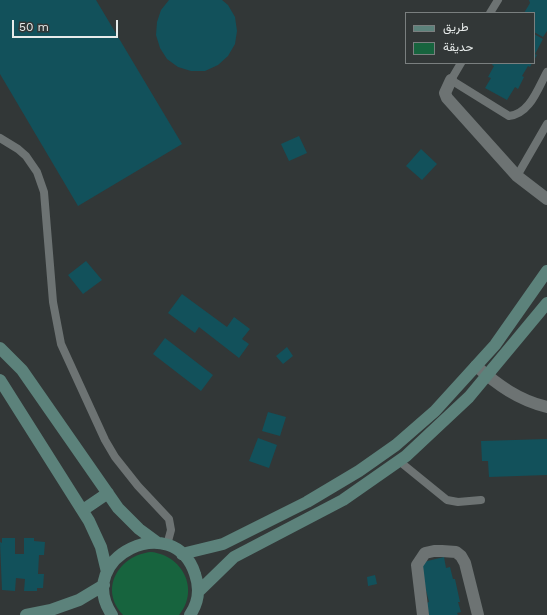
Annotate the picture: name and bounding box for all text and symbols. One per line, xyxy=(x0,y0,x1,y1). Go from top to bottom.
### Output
scale bar xyxy=(14,12,120,38)
legend xyxy=(405,12,535,64)
text: 50 m xyxy=(19,20,49,34)
text: طريق xyxy=(443,20,468,34)
text: حديقة xyxy=(443,40,473,54)

